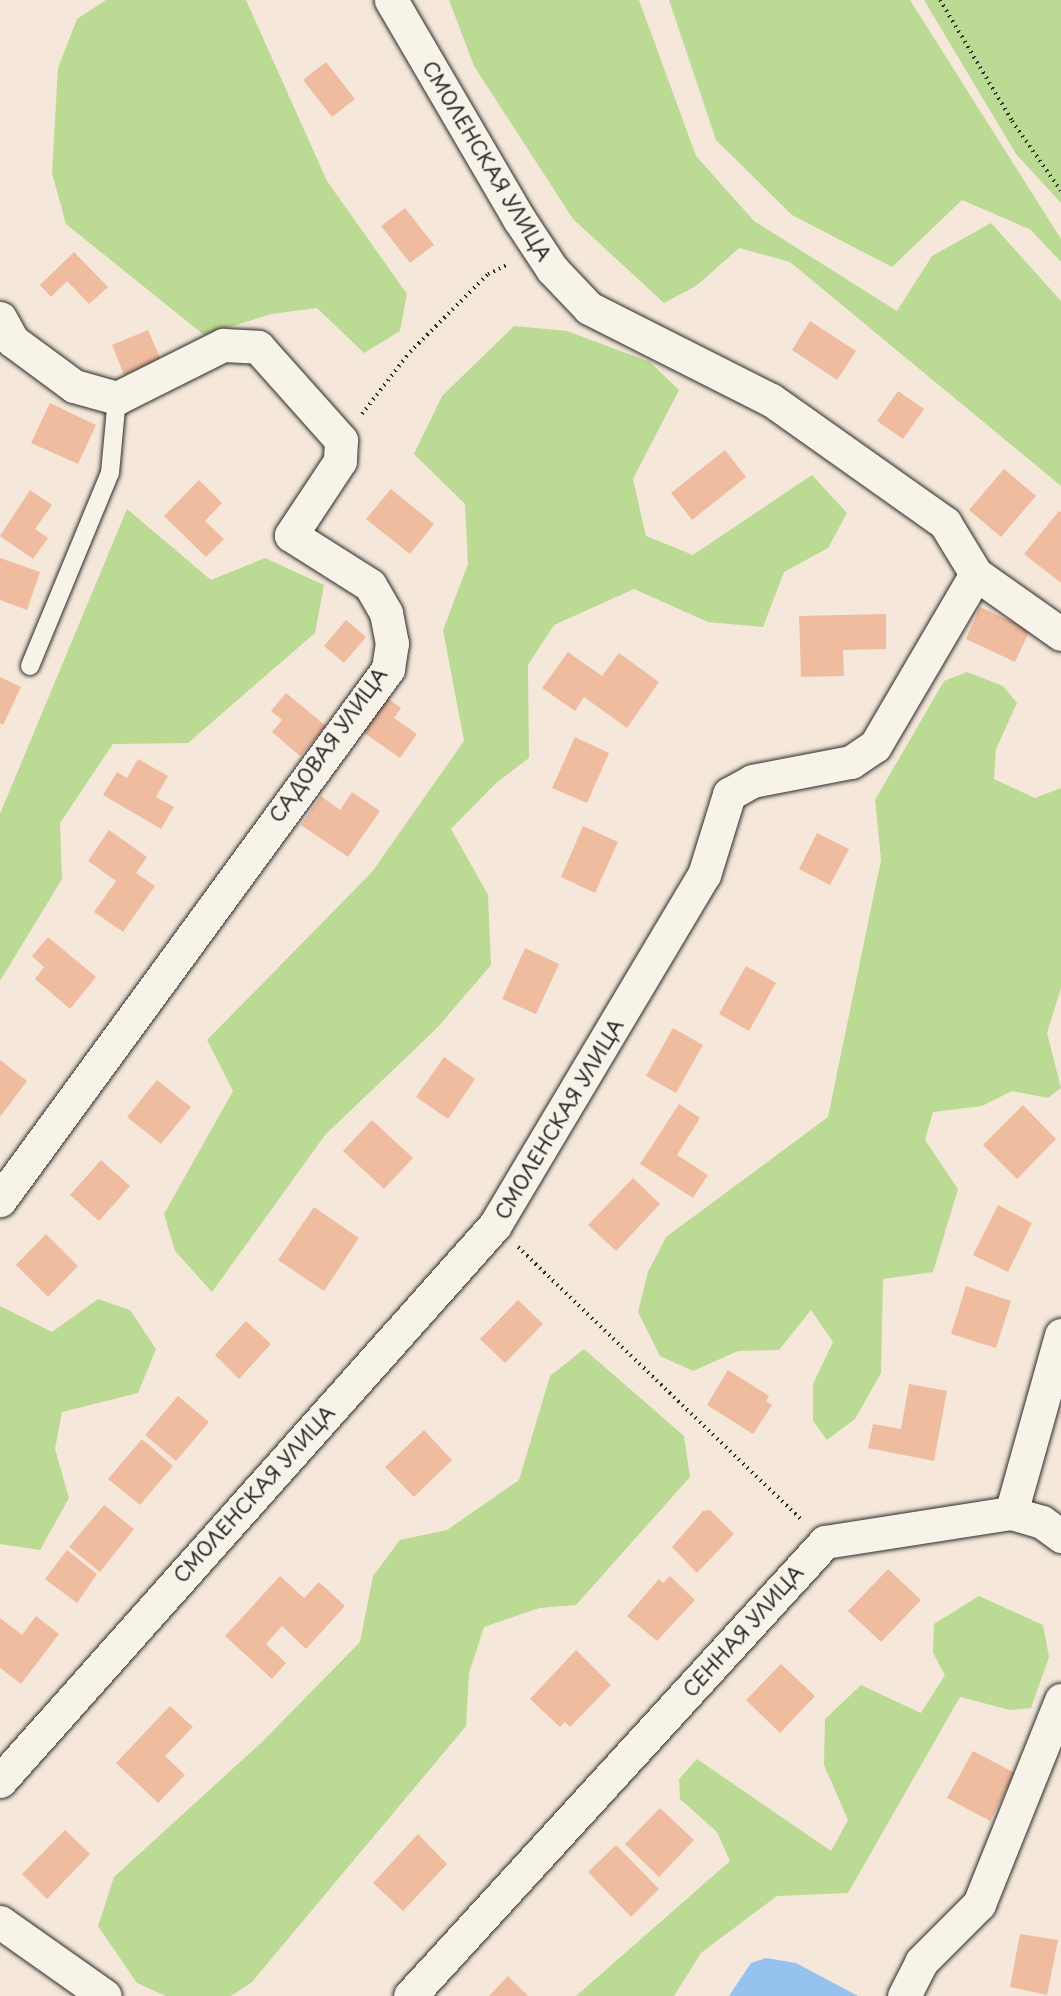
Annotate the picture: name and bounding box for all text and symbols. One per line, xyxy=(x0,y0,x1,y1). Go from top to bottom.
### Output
street label: СМОЛЕНСКАЯ УЛИЦА xyxy=(418,57,556,265)
street label: САДОВАЯ УЛИЦА xyxy=(264,663,392,827)
street label: СМОЛЕНСКАЯ УЛИЦА xyxy=(490,1015,628,1223)
street label: СМОЛЕНСКАЯ УЛИЦА xyxy=(168,1401,340,1587)
street label: СЕННАЯ УЛИЦА xyxy=(678,1560,808,1702)

